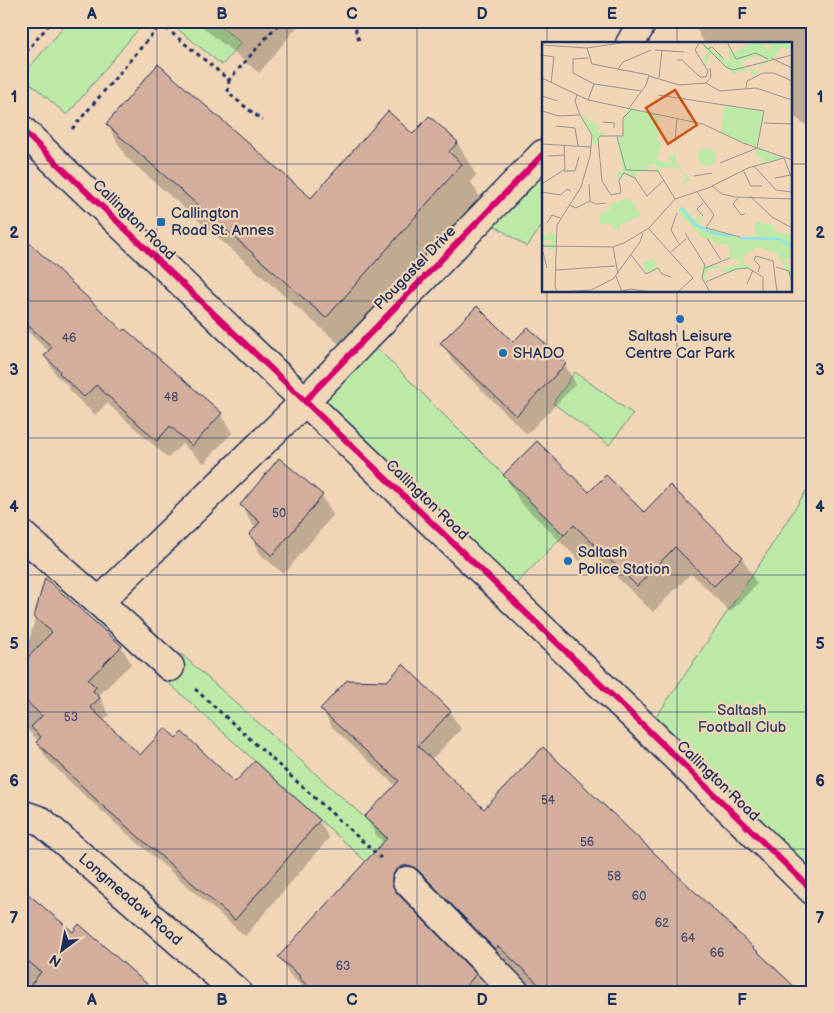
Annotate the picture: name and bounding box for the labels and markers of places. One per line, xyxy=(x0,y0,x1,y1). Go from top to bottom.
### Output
place label: Callington Road St. Annes xyxy=(171,204,275,240)
marker: Callington Road St. Annes xyxy=(155,216,167,228)
marker: Saltash Leisure Centre Car Park xyxy=(674,313,686,325)
place label: Saltash Leisure Centre Car Park xyxy=(625,327,735,363)
place label: SHADO xyxy=(513,344,564,363)
marker: SHADO xyxy=(497,347,509,359)
place label: Saltash Police Station xyxy=(578,543,670,579)
marker: Saltash Police Station xyxy=(562,555,574,567)

